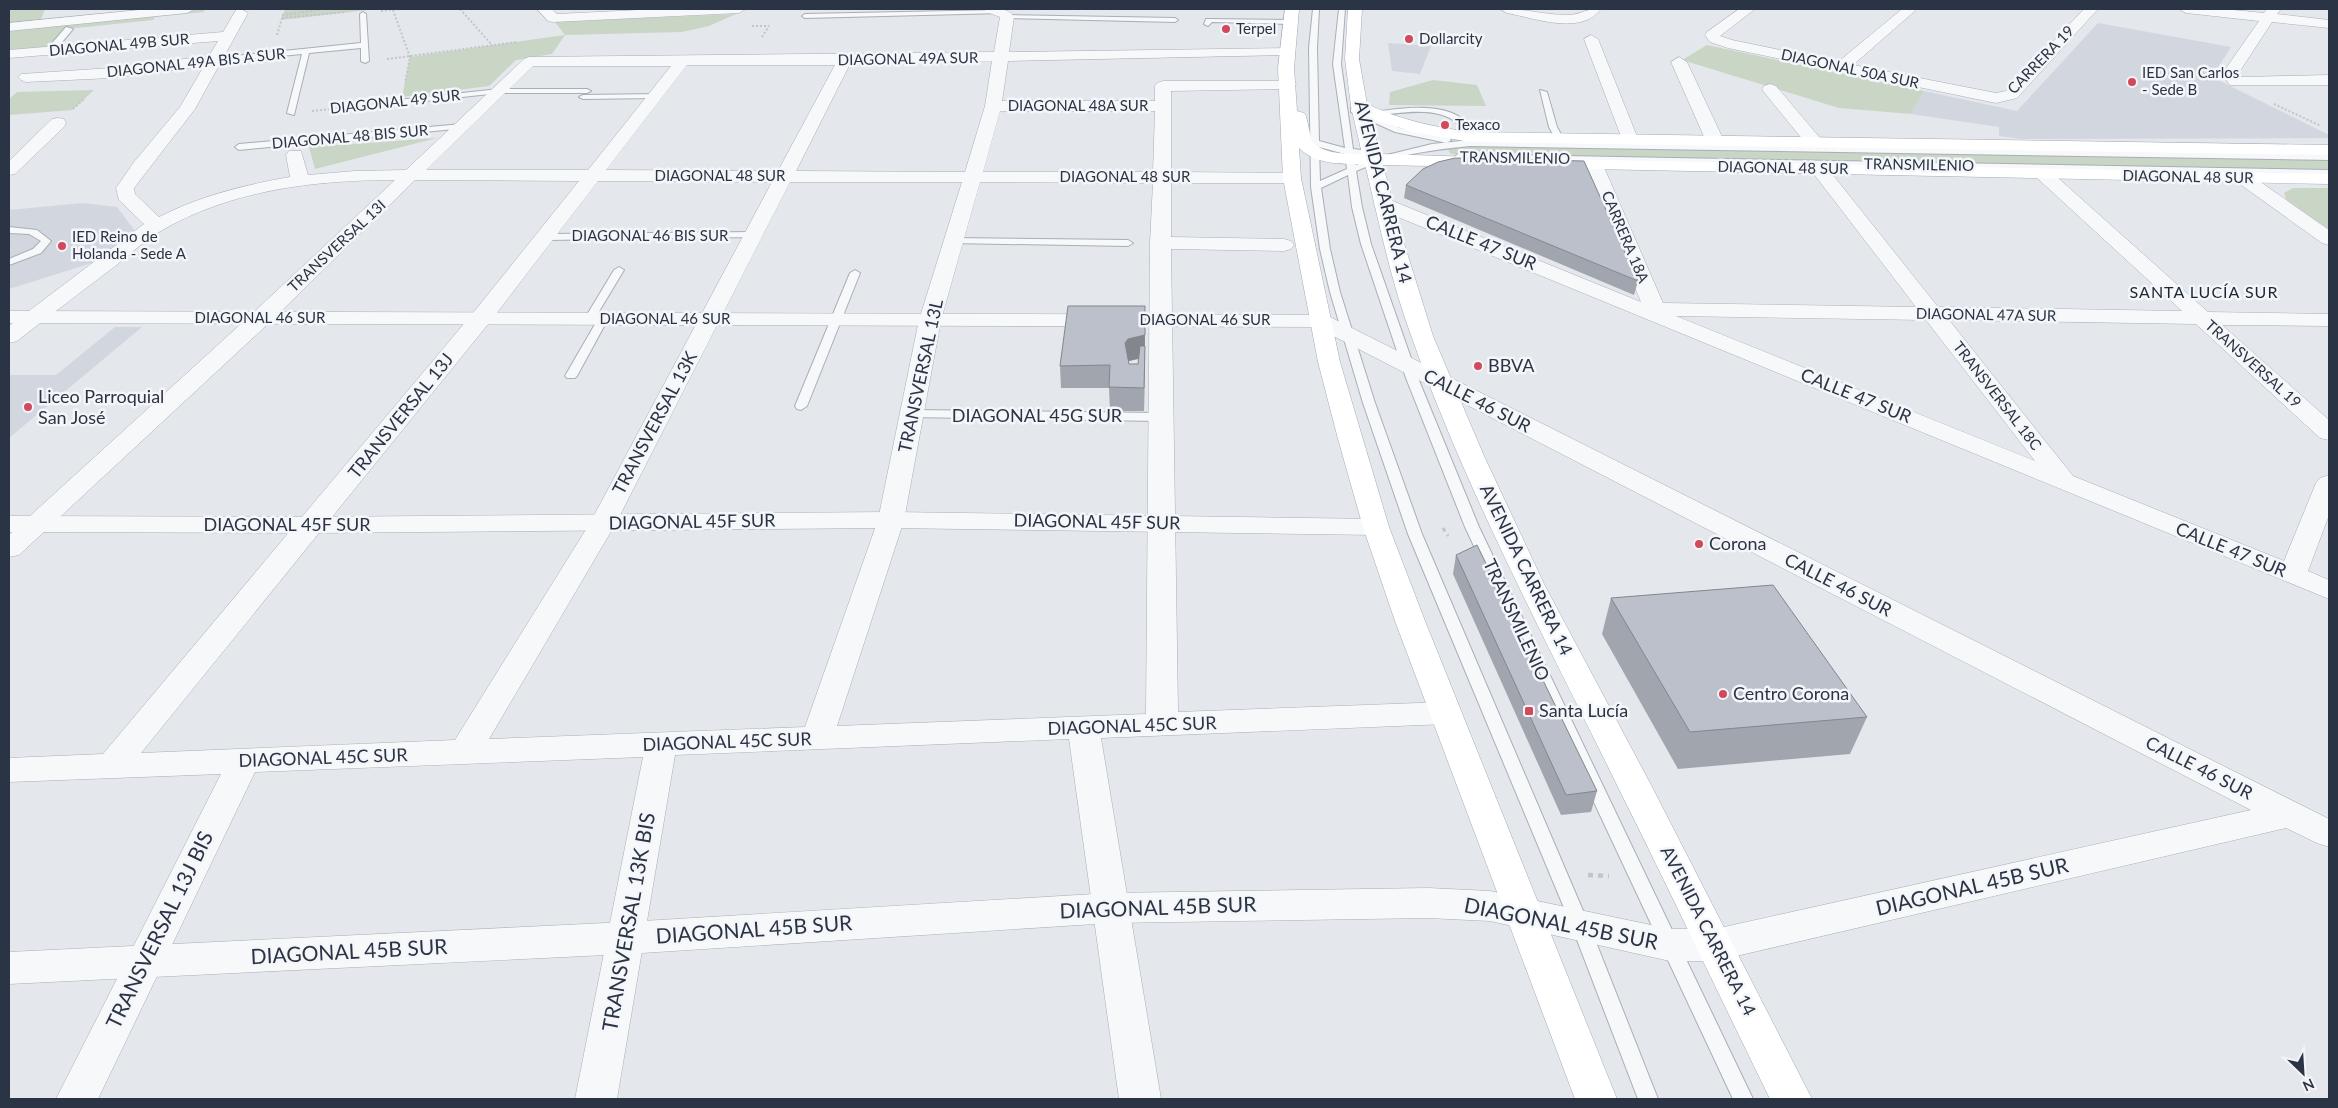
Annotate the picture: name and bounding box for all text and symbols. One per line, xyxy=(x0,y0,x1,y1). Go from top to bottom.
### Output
place label: Terpel xyxy=(1236,19,1276,37)
street label: CARRERA 19 xyxy=(2003,21,2077,97)
marker: Terpel xyxy=(1220,23,1232,35)
street label: DIAGONAL 49B SUR xyxy=(48,29,190,59)
place label: Dollarcity xyxy=(1419,29,1483,47)
marker: Dollarcity xyxy=(1403,33,1415,45)
street label: DIAGONAL 49A BIS A SUR xyxy=(106,44,287,80)
street label: DIAGONAL 50A SUR xyxy=(1780,45,1921,92)
street label: DIAGONAL 49A SUR xyxy=(838,48,979,68)
place label: IED San Carlos - Sede B xyxy=(2142,63,2239,98)
marker: IED San Carlos - Sede B xyxy=(2126,76,2138,88)
street label: DIAGONAL 49 SUR xyxy=(329,85,462,117)
street label: DIAGONAL 48A SUR xyxy=(1008,96,1149,114)
street label: AVENIDA CARRERA 14 xyxy=(1351,98,1417,285)
place label: Texaco xyxy=(1455,115,1500,133)
marker: Texaco xyxy=(1439,119,1451,131)
street label: DIAGONAL 48 BIS SUR xyxy=(271,120,429,152)
street label: TRANSMILENIO xyxy=(1460,147,1570,167)
street label: TRANSMILENIO xyxy=(1864,154,1974,174)
street label: DIAGONAL 48 SUR xyxy=(1717,157,1849,177)
street label: DIAGONAL 48 SUR xyxy=(655,166,786,184)
street label: DIAGONAL 48 SUR xyxy=(2122,166,2254,186)
street label: DIAGONAL 48 SUR xyxy=(1060,167,1191,185)
street label: CARRERA 18A xyxy=(1598,188,1654,286)
street label: TRANSVERSAL 13I xyxy=(284,195,389,295)
street label: CALLE 47 SUR xyxy=(1423,210,1541,275)
street label: DIAGONAL 46 BIS SUR xyxy=(572,226,729,244)
place label: IED Reino de Holanda - Sede A xyxy=(72,227,187,262)
marker: IED Reino de Holanda - Sede A xyxy=(56,240,68,252)
district label: SANTA LUCÍA SUR xyxy=(2130,282,2278,301)
street label: TRANSVERSAL 13L xyxy=(893,297,947,455)
street label: DIAGONAL 47A SUR xyxy=(1916,304,2057,324)
street label: DIAGONAL 46 SUR xyxy=(195,308,326,326)
street label: DIAGONAL 46 SUR xyxy=(600,309,731,327)
street label: DIAGONAL 46 SUR xyxy=(1140,310,1271,328)
street label: TRANSVERSAL 19 xyxy=(2202,316,2305,411)
street label: TRANSVERSAL 18C xyxy=(1950,338,2046,453)
street label: TRANSVERSAL 13K xyxy=(607,347,701,498)
street label: TRANSVERSAL 13J xyxy=(343,348,457,482)
place label: BBVA xyxy=(1488,354,1535,376)
marker: BBVA xyxy=(1472,360,1484,372)
street label: CALLE 47 SUR xyxy=(1798,363,1916,428)
street label: CALLE 46 SUR xyxy=(1420,364,1535,437)
place label: Liceo Parroquial San José xyxy=(38,385,164,428)
marker: Liceo Parroquial San José xyxy=(22,401,34,413)
street label: DIAGONAL 45G SUR xyxy=(952,404,1123,426)
street label: AVENIDA CARRERA 14 xyxy=(1476,480,1578,659)
street label: DIAGONAL 45F SUR xyxy=(608,509,776,533)
street label: DIAGONAL 45F SUR xyxy=(1013,509,1181,533)
street label: DIAGONAL 45F SUR xyxy=(204,513,371,535)
street label: CALLE 47 SUR xyxy=(2173,517,2291,582)
place label: Corona xyxy=(1709,532,1766,554)
marker: Corona xyxy=(1693,538,1705,550)
street label: CALLE 46 SUR xyxy=(1781,548,1896,621)
street label: TRANSMILENIO xyxy=(1479,555,1555,684)
place label: Centro Corona xyxy=(1733,682,1849,704)
marker: Centro Corona xyxy=(1717,688,1729,700)
place label: Santa Lucía xyxy=(1539,699,1628,721)
marker: Santa Lucía xyxy=(1523,705,1535,717)
street label: DIAGONAL 45C SUR xyxy=(1047,711,1218,739)
street label: DIAGONAL 45C SUR xyxy=(642,727,813,755)
street label: CALLE 46 SUR xyxy=(2142,731,2257,804)
street label: DIAGONAL 45C SUR xyxy=(238,743,409,771)
street label: TRANSVERSAL 13K BIS xyxy=(596,810,659,1033)
street label: TRANSVERSAL 13J BIS xyxy=(100,826,217,1032)
street label: AVENIDA CARRERA 14 xyxy=(1656,842,1761,1019)
street label: DIAGONAL 45B SUR xyxy=(1873,851,2071,920)
street label: DIAGONAL 45B SUR xyxy=(1059,891,1258,922)
street label: DIAGONAL 45B SUR xyxy=(1462,891,1661,954)
street label: DIAGONAL 45B SUR xyxy=(655,909,854,948)
street label: DIAGONAL 45B SUR xyxy=(250,933,449,968)
north arrow xyxy=(2278,1048,2328,1098)
text: N xyxy=(2300,1075,2317,1095)

